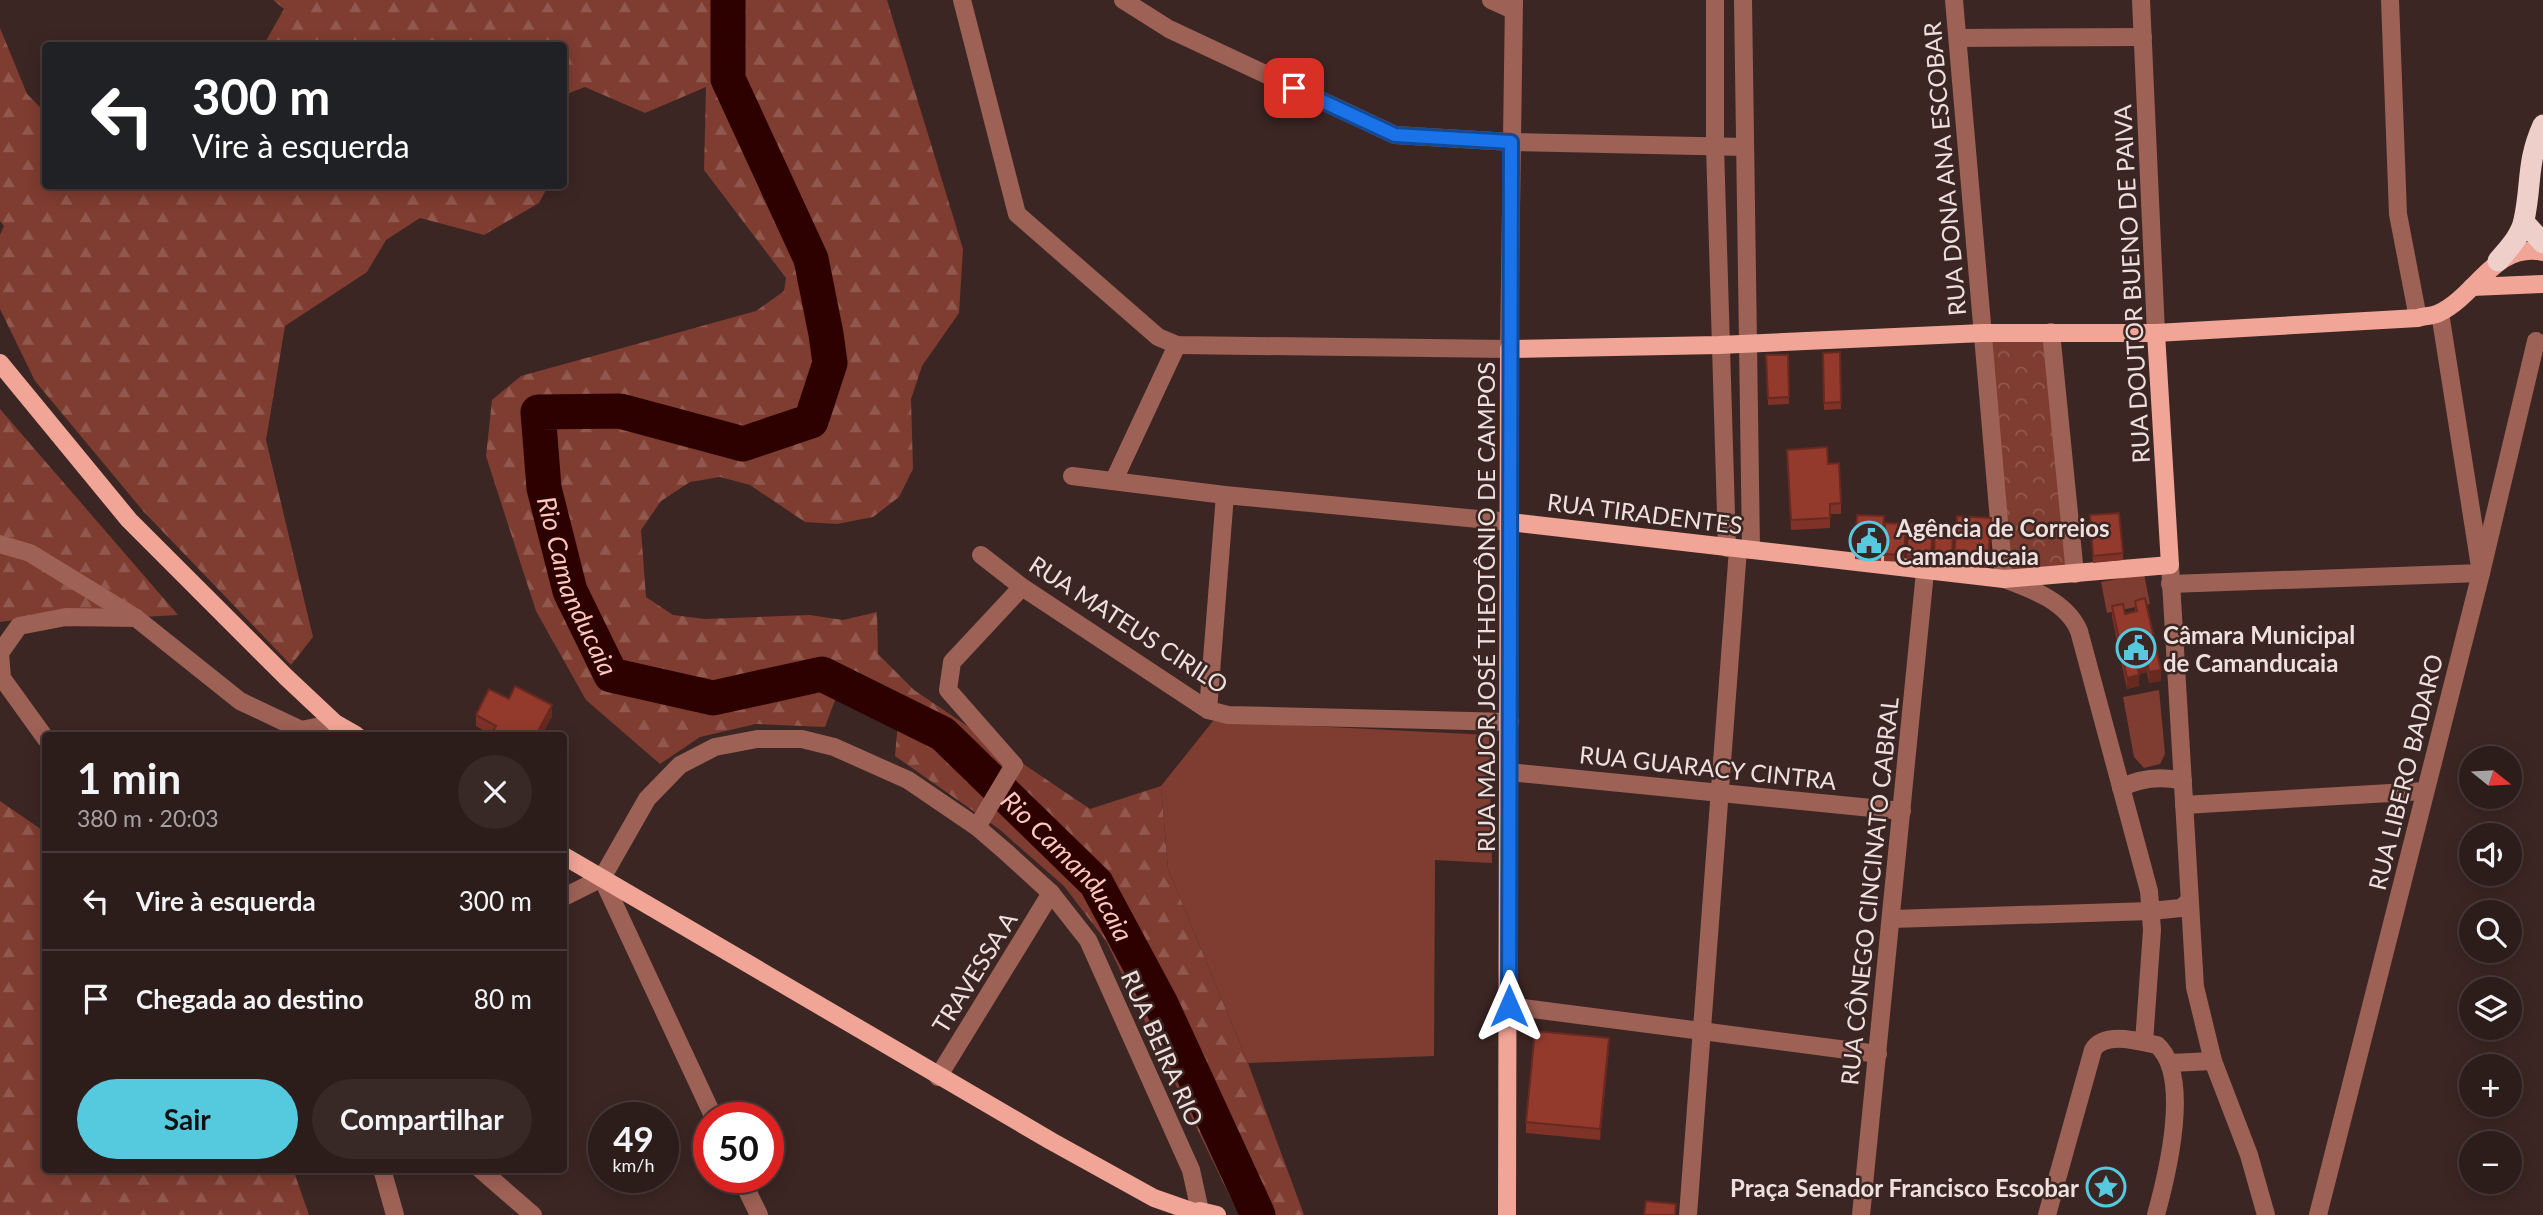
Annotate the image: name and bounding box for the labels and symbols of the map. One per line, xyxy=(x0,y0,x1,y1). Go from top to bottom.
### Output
street label: RUA DONA ANA ESCOBAR xyxy=(1917,21,1971,317)
pin xyxy=(1264,58,1324,118)
street label: RUA DOUTOR BUENO DE PAIVA xyxy=(2107,103,2155,464)
street label: RUA MAJOR JOSÉ THEOTÔNIO DE CAMPOS xyxy=(1471,362,1500,852)
street label: RUA TIRADENTES xyxy=(1546,487,1744,539)
water label: Rio Camanducaia xyxy=(531,493,625,681)
place label: Agência de Correios Camanducaia xyxy=(1895,513,2110,570)
public building icon: Agência de Correios Camanducaia xyxy=(1848,520,1890,562)
street label: RUA MATEUS CIRILO xyxy=(1024,549,1234,699)
place label: Câmara Municipal de Camanducaia xyxy=(2163,620,2355,677)
public building icon: Câmara Municipal de Camanducaia xyxy=(2115,627,2157,669)
street label: RUA LIBERO BADARO xyxy=(2362,651,2448,893)
street label: RUA CÔNEGO CINCINATO CABRAL xyxy=(1834,695,1904,1087)
street label: RUA GUARACY CINTRA xyxy=(1578,739,1839,795)
north arrow xyxy=(2459,746,2522,808)
water label: Rio Camanducaia xyxy=(995,784,1140,947)
street label: TRAVESSA A xyxy=(925,906,1023,1038)
street label: RUA BEIRA RIO xyxy=(1116,966,1210,1130)
position arrow xyxy=(1472,969,1546,1043)
speed limit sign: 50 xyxy=(693,1102,784,1193)
place icon: Praça Senador Francisco Escobar xyxy=(2085,1166,2127,1208)
place label: Praça Senador Francisco Escobar xyxy=(1730,1173,2079,1202)

